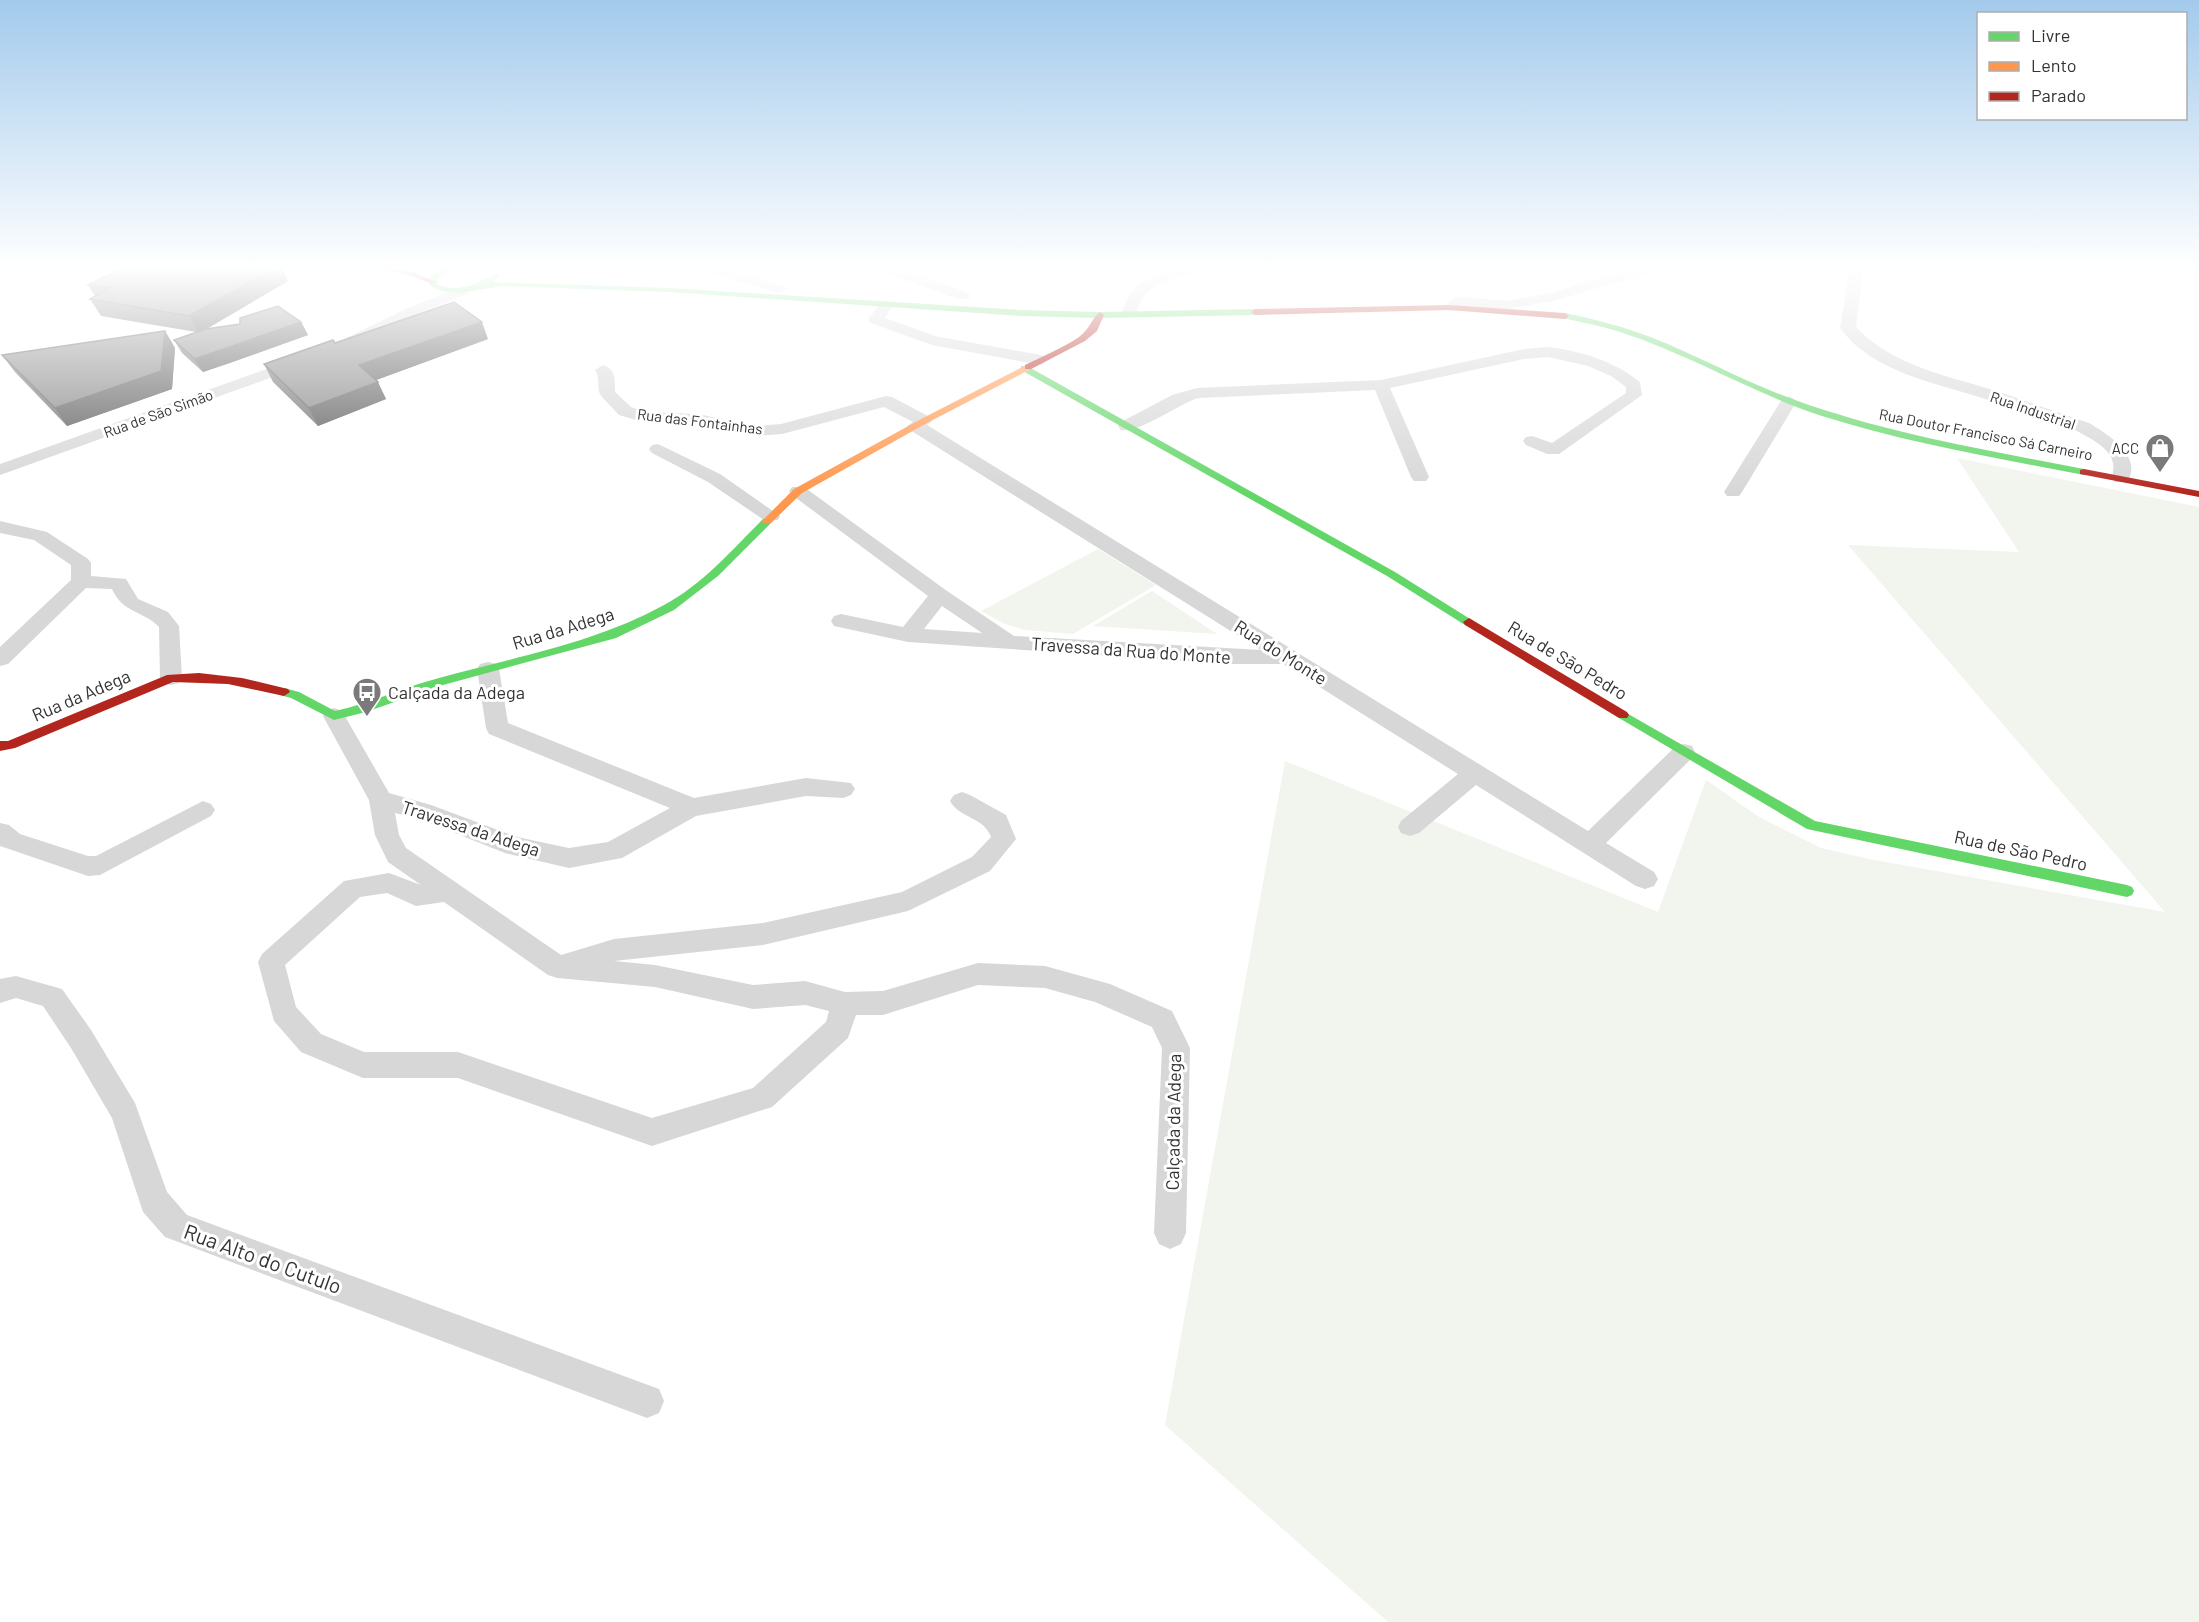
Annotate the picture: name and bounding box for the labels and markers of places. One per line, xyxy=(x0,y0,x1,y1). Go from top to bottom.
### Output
shop icon: ACC xyxy=(2144,432,2176,474)
place label: ACC xyxy=(2112,439,2139,457)
bus stop icon: Calçada da Adega xyxy=(351,676,383,718)
place label: Calçada da Adega xyxy=(388,681,525,703)

